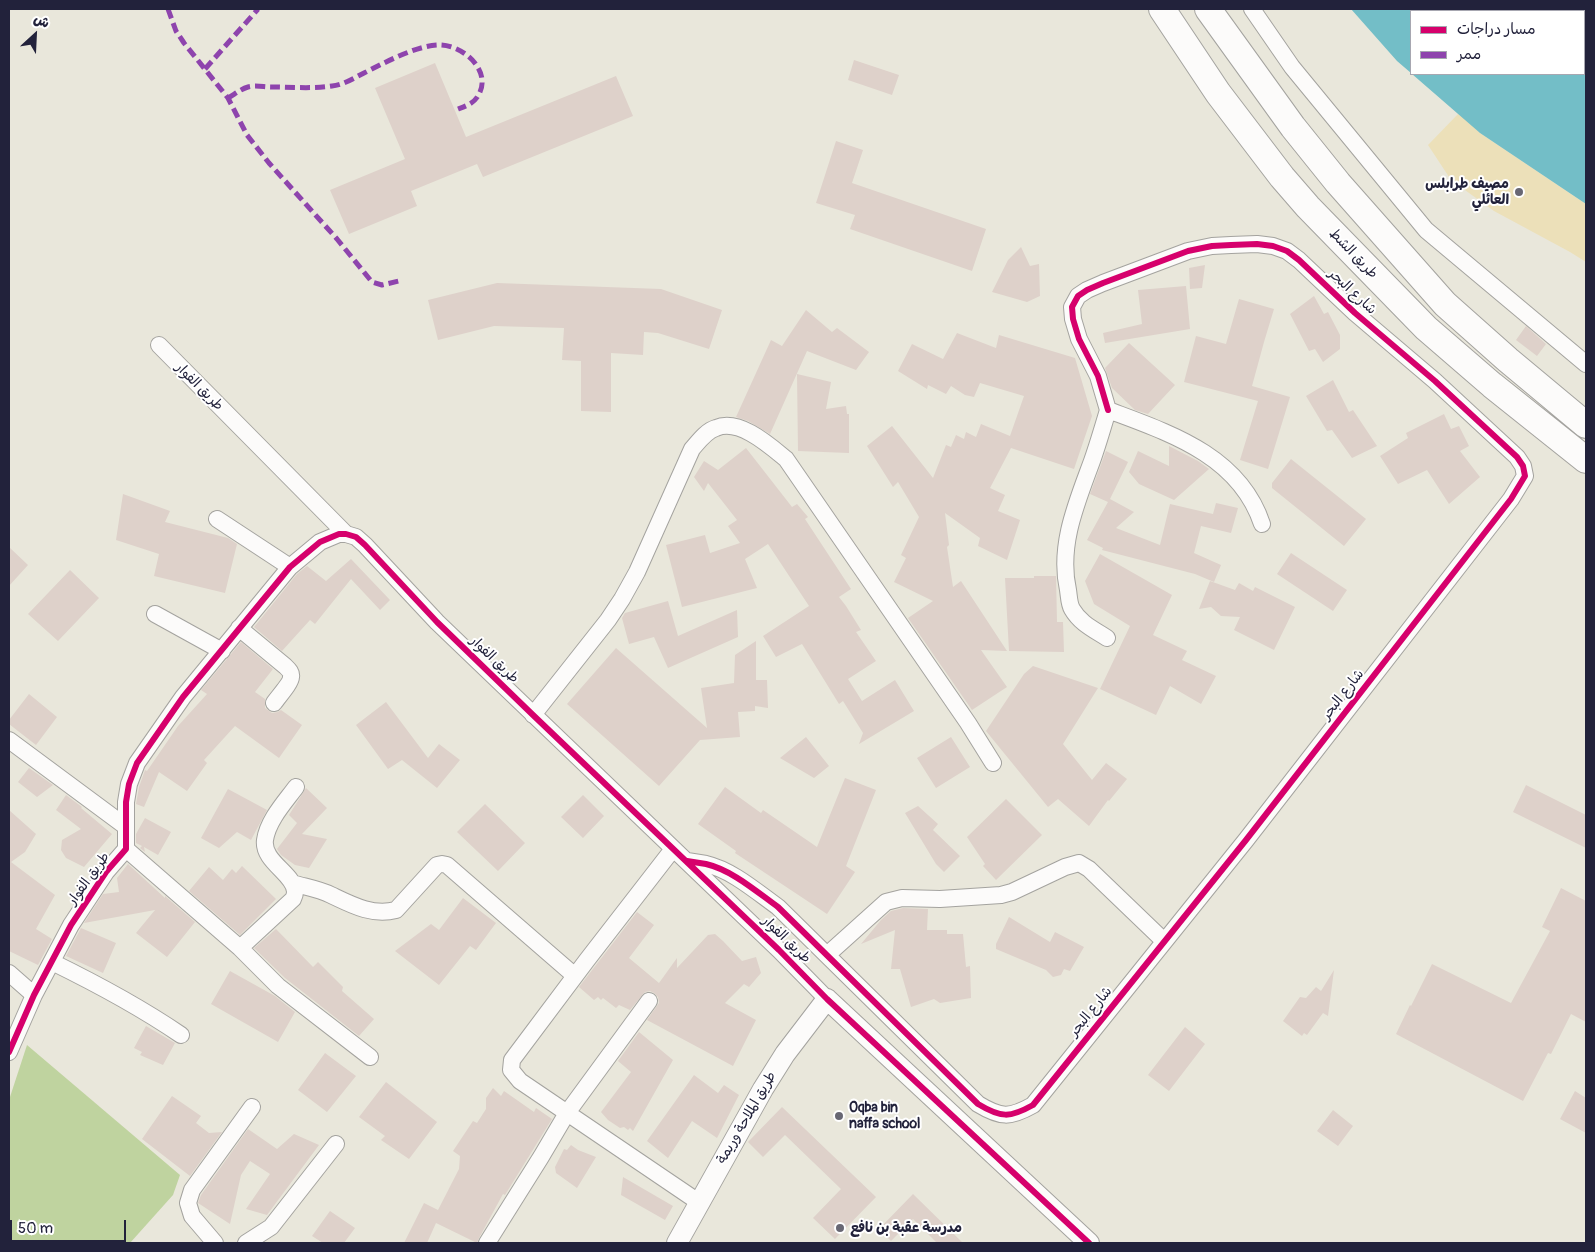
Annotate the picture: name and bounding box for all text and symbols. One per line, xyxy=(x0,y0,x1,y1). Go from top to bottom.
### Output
north arrow xyxy=(10,10,60,60)
text: ش xyxy=(31,10,52,32)
legend xyxy=(1410,10,1585,75)
text: مسار دراجات xyxy=(1457,20,1536,39)
text: ممر xyxy=(1457,45,1481,64)
place label: مصيف طرابلس العائلي xyxy=(1425,176,1509,208)
marker: مصيف طرابلس العائلي xyxy=(1513,186,1525,198)
street label: طريق الشط xyxy=(1325,226,1381,282)
street label: شارع البحر xyxy=(1325,266,1379,318)
street label: طريق الفوار xyxy=(171,359,227,415)
street label: طريق الفوار xyxy=(466,633,522,687)
street label: شارع البحر xyxy=(1318,666,1368,724)
street label: طريق الفوار xyxy=(64,849,114,909)
street label: طريق الفوار xyxy=(758,913,814,967)
street label: شارع البحر xyxy=(1066,984,1116,1040)
street label: طريق الملاحة وريمة xyxy=(714,1069,780,1167)
place label: Oqba bin naffa school xyxy=(849,1100,920,1132)
marker: Oqba bin naffa school xyxy=(833,1110,845,1122)
scale bar xyxy=(12,1210,129,1242)
text: 50 m xyxy=(18,1219,53,1238)
place label: مدرسة عقبة بن نافع xyxy=(850,1220,962,1236)
marker: مدرسة عقبة بن نافع xyxy=(834,1222,846,1234)

